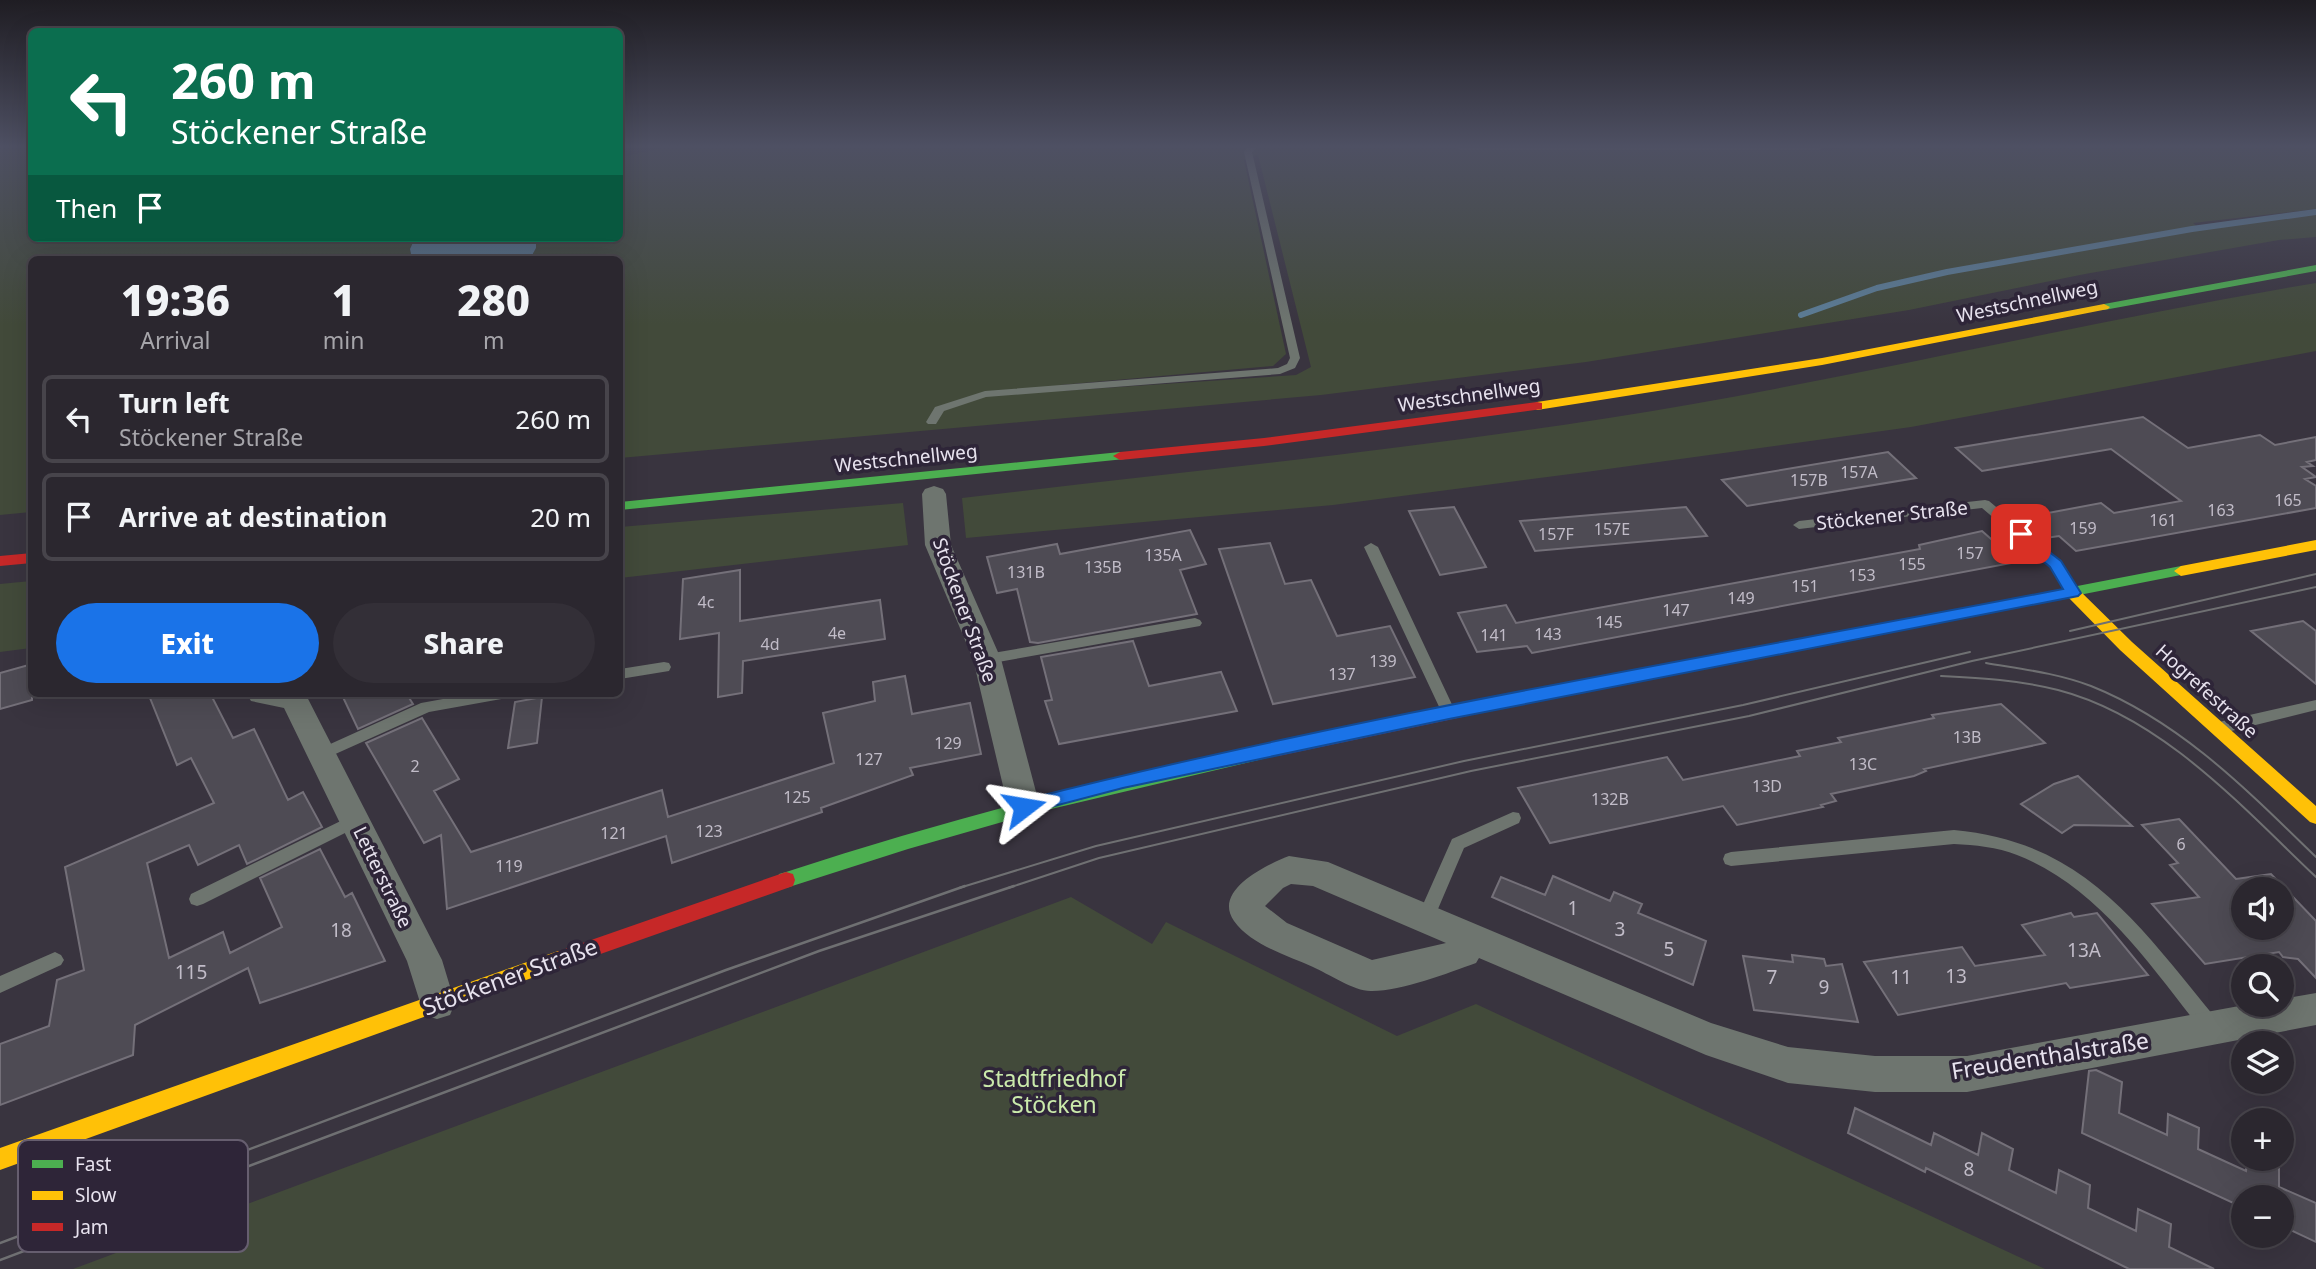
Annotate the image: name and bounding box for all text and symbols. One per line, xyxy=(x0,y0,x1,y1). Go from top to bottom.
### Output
text: 260 m xyxy=(171,47,316,113)
icon: left xyxy=(56,56,147,147)
text: Stöckener Straße xyxy=(171,110,427,153)
icon: arrive xyxy=(131,189,169,227)
text: Then xyxy=(56,190,117,226)
text: 19:36 xyxy=(121,271,230,328)
text: 1 xyxy=(331,271,356,328)
text: 280 xyxy=(457,271,530,328)
street label: Westschnellweg xyxy=(1954,273,2100,329)
text: Arrival xyxy=(140,324,210,356)
text: min xyxy=(323,324,364,356)
text: m xyxy=(483,324,504,356)
street label: Westschnellweg xyxy=(1396,372,1542,418)
text: Turn left xyxy=(119,385,230,421)
icon: left xyxy=(60,400,98,438)
text: 260 m xyxy=(515,401,591,437)
text: Stöckener Straße xyxy=(119,421,303,453)
street label: Westschnellweg xyxy=(833,438,979,478)
house number: 157A xyxy=(1840,461,1879,483)
house number: 157B xyxy=(1790,469,1828,491)
house number: 165 xyxy=(2274,489,2302,511)
street label: Stöckener Straße xyxy=(1815,494,1969,536)
icon: arrive xyxy=(60,498,98,536)
text: Arrive at destination xyxy=(119,499,388,535)
text: 20 m xyxy=(530,499,591,535)
house number: 163 xyxy=(2207,499,2235,521)
pin xyxy=(1991,504,2051,564)
house number: 161 xyxy=(2149,509,2177,531)
icon: arrive xyxy=(2002,515,2040,553)
house number: 159 xyxy=(2069,517,2097,539)
house number: 157E xyxy=(1594,518,1630,540)
house number: 157F xyxy=(1538,523,1574,545)
street label: Stöckener Straße xyxy=(927,534,1003,686)
house number: 157 xyxy=(1956,542,1984,564)
house number: 135A xyxy=(1144,544,1183,566)
house number: 155 xyxy=(1898,553,1926,575)
house number: 135B xyxy=(1084,556,1122,578)
house number: 131B xyxy=(1007,561,1045,583)
house number: 153 xyxy=(1848,564,1876,586)
house number: 151 xyxy=(1791,575,1819,597)
house number: 149 xyxy=(1727,587,1755,609)
house number: 4c xyxy=(698,591,715,613)
house number: 147 xyxy=(1662,599,1690,621)
button: Exit xyxy=(56,603,319,683)
button: Share xyxy=(333,603,595,683)
house number: 145 xyxy=(1595,611,1623,633)
house number: 4e xyxy=(828,622,846,644)
house number: 143 xyxy=(1534,623,1562,645)
house number: 141 xyxy=(1480,624,1508,646)
house number: 4d xyxy=(761,633,780,655)
street label: Hogrefestraße xyxy=(2150,638,2264,744)
house number: 139 xyxy=(1369,650,1397,672)
house number: 137 xyxy=(1328,663,1356,685)
house number: 13B xyxy=(1953,726,1981,748)
house number: 129 xyxy=(934,732,962,754)
house number: 127 xyxy=(855,748,883,770)
house number: 13C xyxy=(1849,753,1877,775)
house number: 2 xyxy=(410,755,420,777)
position arrow xyxy=(987,770,1061,844)
house number: 13D xyxy=(1752,775,1782,797)
house number: 125 xyxy=(783,786,811,808)
house number: 132B xyxy=(1591,788,1629,810)
house number: 123 xyxy=(695,820,723,842)
street label: Letterstraße xyxy=(347,822,419,932)
house number: 121 xyxy=(600,822,628,844)
house number: 6 xyxy=(2176,833,2186,855)
house number: 119 xyxy=(495,855,523,877)
map controls xyxy=(2231,877,2294,1248)
button: sound xyxy=(2231,877,2294,940)
house number: 1 xyxy=(1568,895,1578,921)
house number: 3 xyxy=(1615,916,1625,942)
house number: 18 xyxy=(330,917,352,943)
street label: Stöckener Straße xyxy=(418,930,602,1023)
house number: 5 xyxy=(1664,936,1674,962)
house number: 13A xyxy=(2067,937,2102,963)
button: search xyxy=(2231,954,2294,1017)
house number: 115 xyxy=(175,959,207,985)
house number: 13 xyxy=(1945,963,1967,989)
house number: 7 xyxy=(1767,964,1777,990)
house number: 11 xyxy=(1890,964,1912,990)
house number: 9 xyxy=(1819,974,1829,1000)
street label: Freudenthalstraße xyxy=(1949,1024,2151,1086)
button: layers xyxy=(2231,1031,2294,1094)
park label: Stadtfriedhof Stöcken xyxy=(983,1062,1126,1120)
button: + xyxy=(2231,1108,2294,1171)
legend xyxy=(18,1140,248,1252)
text: Fast xyxy=(75,1151,112,1177)
house number: 8 xyxy=(1964,1156,1974,1182)
text: Slow xyxy=(75,1182,116,1208)
button: − xyxy=(2231,1185,2294,1248)
text: Jam xyxy=(73,1214,109,1240)

